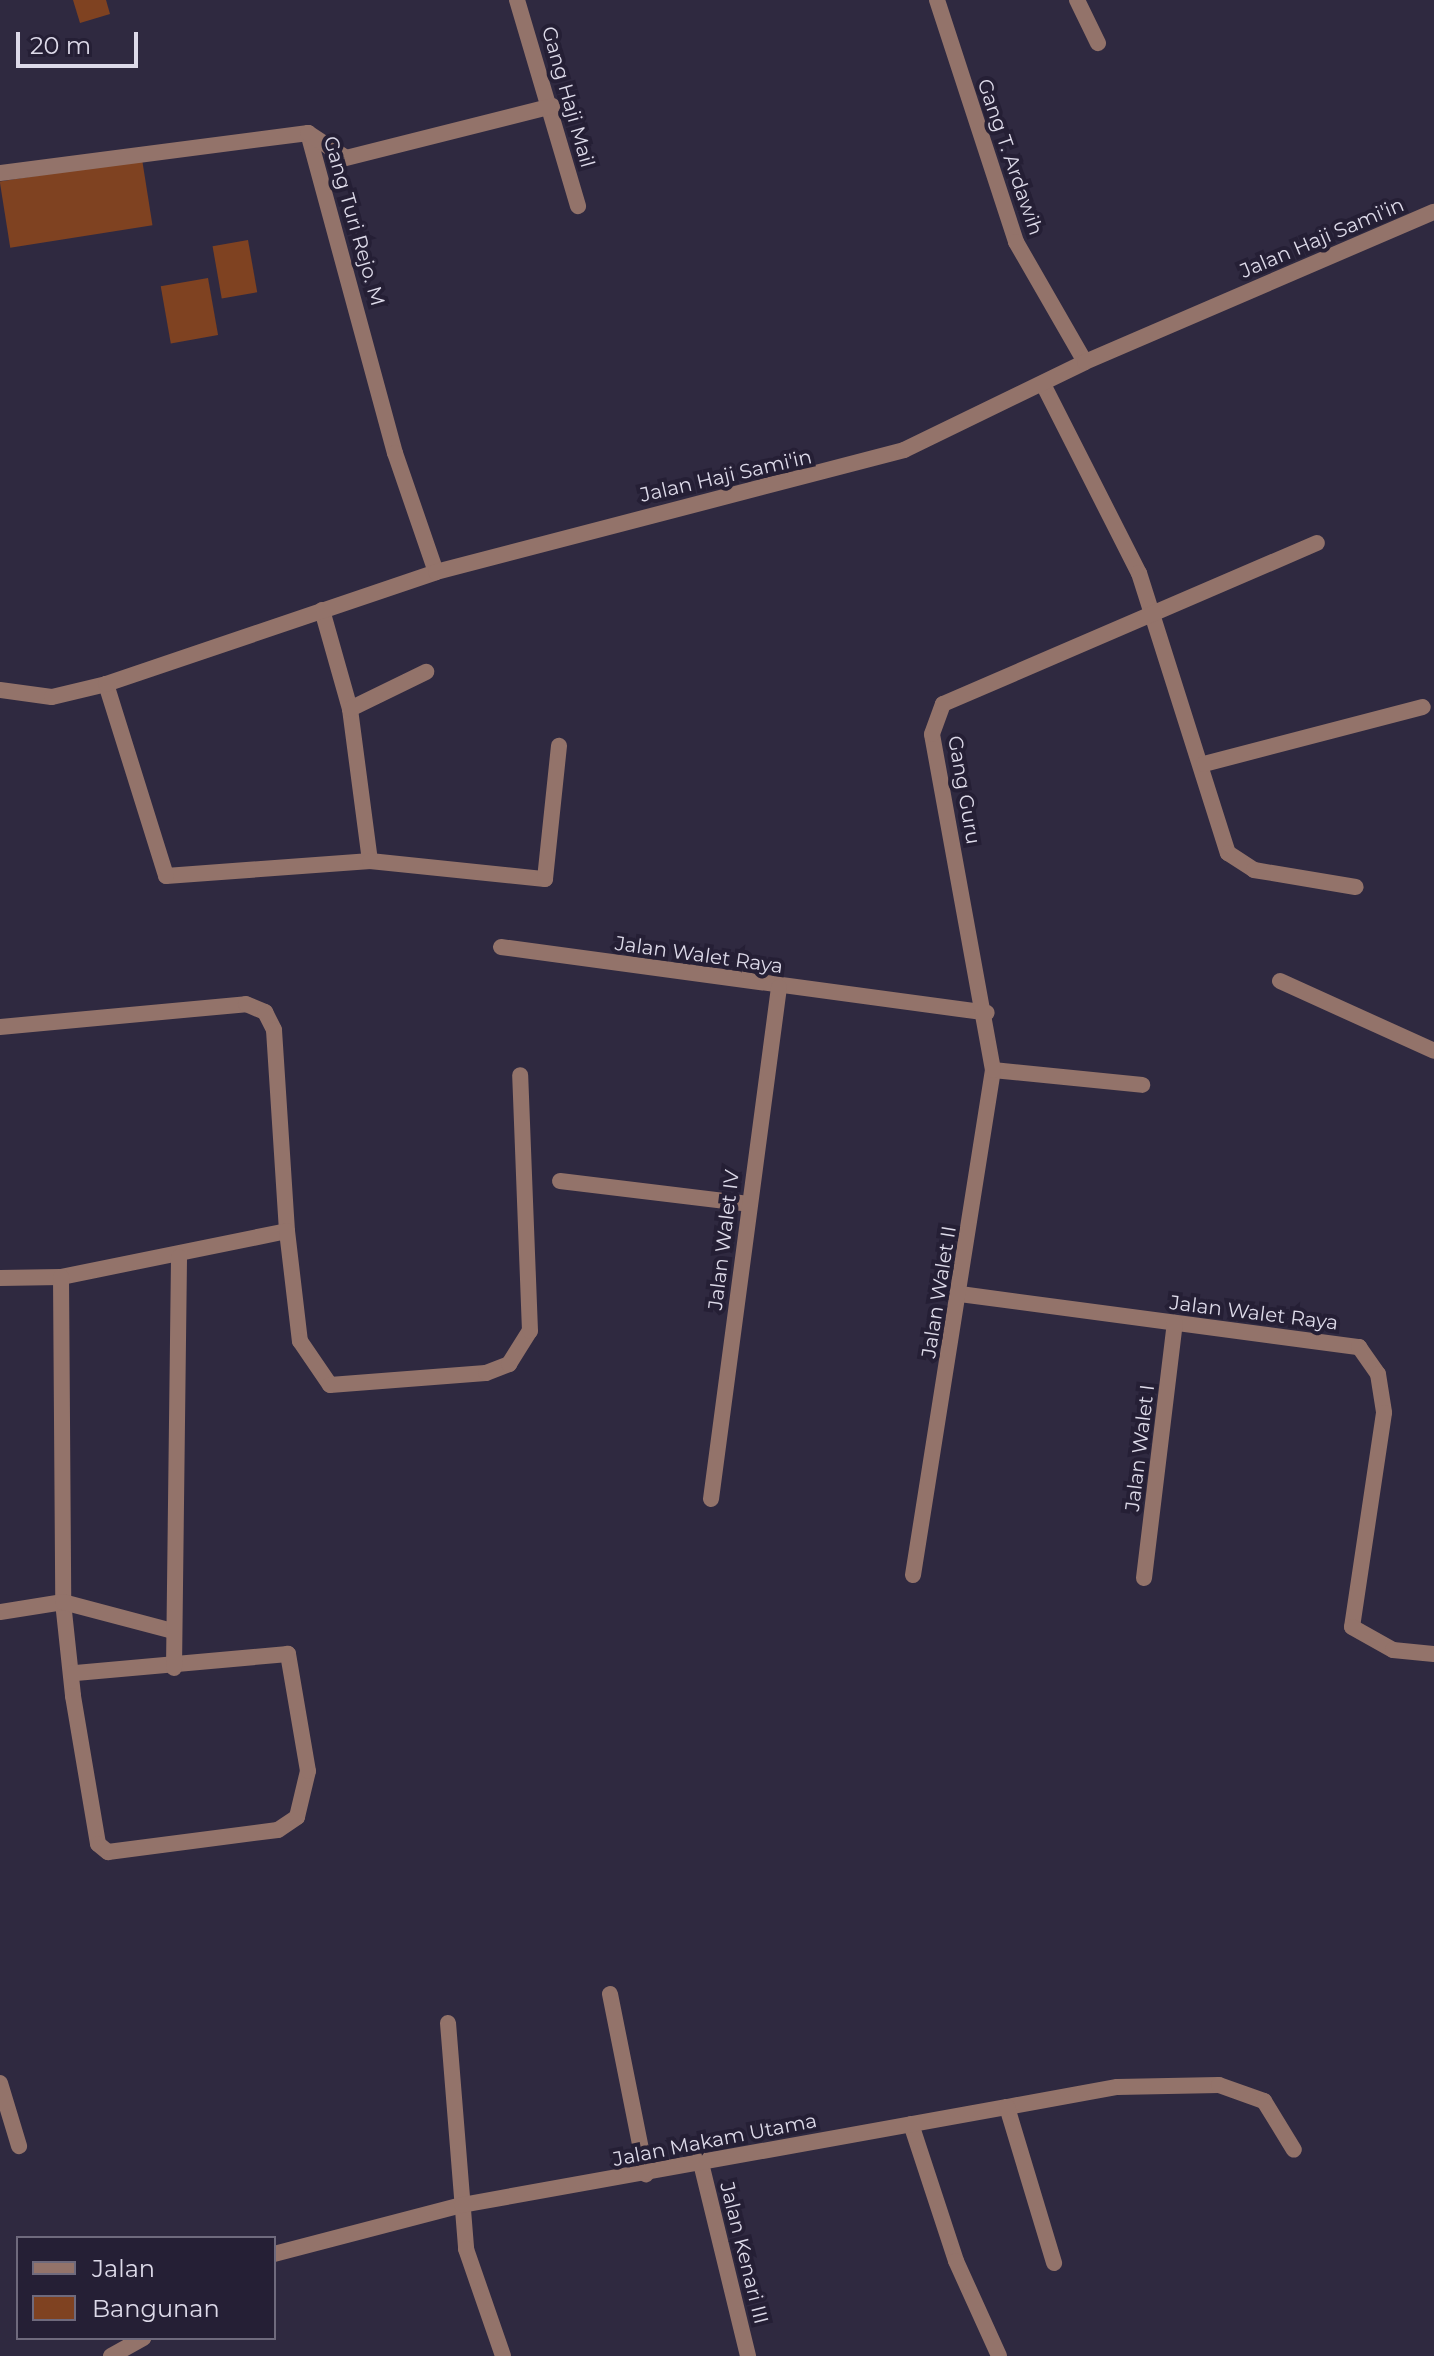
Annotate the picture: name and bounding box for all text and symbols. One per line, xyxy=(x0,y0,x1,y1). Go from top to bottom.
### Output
scale bar xyxy=(20,16,142,66)
street label: Gang Haji Mail xyxy=(536,24,600,170)
text: 20 m xyxy=(30,31,91,60)
street label: Gang T. Ardawih xyxy=(972,76,1048,238)
street label: Gang Turi Rejo. M xyxy=(318,133,390,309)
street label: Jalan Haji Sami'in xyxy=(1237,193,1407,283)
street label: Jalan Haji Sami'in xyxy=(638,445,814,507)
street label: Gang Guru xyxy=(943,734,985,846)
street label: Jalan Walet Raya xyxy=(613,931,785,979)
street label: Jalan Walet IV xyxy=(703,1168,745,1312)
street label: Jalan Walet II xyxy=(917,1224,961,1360)
street label: Jalan Walet Raya xyxy=(1168,1291,1340,1335)
street label: Jalan Walet I xyxy=(1120,1383,1160,1513)
street label: Jalan Makam Utama xyxy=(611,2108,819,2172)
street label: Jalan Kenari III xyxy=(715,2180,773,2326)
legend xyxy=(16,2236,276,2340)
text: Jalan xyxy=(92,2254,155,2283)
text: Bangunan xyxy=(92,2294,220,2323)

